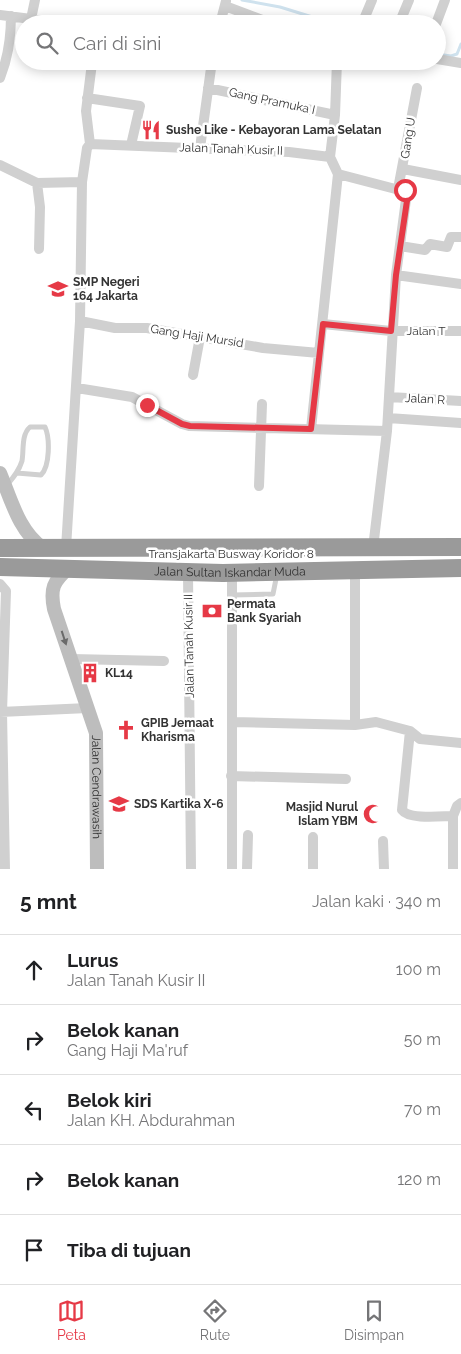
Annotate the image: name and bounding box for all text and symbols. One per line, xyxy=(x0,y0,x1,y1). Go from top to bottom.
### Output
search box xyxy=(15,15,446,70)
icon: search xyxy=(33,29,61,57)
text: Cari di sini xyxy=(73,32,161,54)
street label: Gang Pramuka I xyxy=(228,85,316,117)
street label: Gang U xyxy=(398,116,418,160)
restaurant icon: Sushe Like - Kebayoran Lama Selatan xyxy=(140,119,162,141)
place label: Sushe Like - Kebayoran Lama Selatan xyxy=(166,123,382,137)
street label: Jalan Tanah Kusir II xyxy=(179,140,283,158)
route start xyxy=(394,179,417,202)
place label: SMP Negeri 164 Jakarta xyxy=(73,275,140,303)
school or university icon: SMP Negeri 164 Jakarta xyxy=(47,278,69,300)
street label: Gang Haji Mursid xyxy=(149,322,245,350)
street label: Jalan T xyxy=(406,324,446,338)
street label: Jalan R xyxy=(405,391,445,407)
route end xyxy=(136,394,159,417)
street label: Transjakarta Busway Koridor 8 xyxy=(148,547,314,561)
street label: Jalan Sultan Iskandar Muda xyxy=(154,564,306,580)
street label: Jalan Tanah Kusir II xyxy=(181,594,197,698)
place label: Permata Bank Syariah xyxy=(227,597,301,625)
bank icon: Permata Bank Syariah xyxy=(201,600,223,622)
one-way arrow xyxy=(61,630,68,645)
building icon: KL14 xyxy=(79,662,101,684)
place label: KL14 xyxy=(105,666,133,680)
place label: GPIB Jemaat Kharisma xyxy=(141,716,214,744)
church icon: GPIB Jemaat Kharisma xyxy=(115,719,137,741)
street label: Jalan Cendrawasih xyxy=(89,735,104,839)
school or university icon: SDS Kartika X-6 xyxy=(108,793,130,815)
place label: SDS Kartika X-6 xyxy=(134,797,223,811)
place label: Masjid Nurul Islam YBM xyxy=(286,800,358,828)
mosque icon: Masjid Nurul Islam YBM xyxy=(362,803,384,825)
text: 5 mnt xyxy=(20,889,77,914)
text: Jalan kaki · 340 m xyxy=(312,892,441,911)
text: Lurus xyxy=(67,949,118,971)
icon: ahead xyxy=(20,956,48,984)
text: 100 m xyxy=(396,960,441,979)
text: Jalan Tanah Kusir II xyxy=(67,971,206,990)
text: Belok kanan xyxy=(67,1019,179,1041)
icon: right xyxy=(20,1026,48,1054)
text: 50 m xyxy=(404,1030,441,1049)
text: Gang Haji Ma'ruf xyxy=(67,1041,188,1060)
text: Belok kiri xyxy=(67,1089,152,1111)
icon: left xyxy=(20,1096,48,1124)
text: 70 m xyxy=(404,1100,441,1119)
text: Jalan KH. Abdurahman xyxy=(67,1111,235,1130)
icon: right xyxy=(20,1166,48,1194)
text: Belok kanan xyxy=(67,1169,179,1191)
text: 120 m xyxy=(397,1170,441,1189)
icon: arrive xyxy=(20,1236,48,1264)
text: Tiba di tujuan xyxy=(67,1239,191,1261)
tab: Peta xyxy=(57,1297,86,1343)
tab: Rute xyxy=(200,1297,230,1343)
tab: Disimpan xyxy=(344,1297,404,1343)

